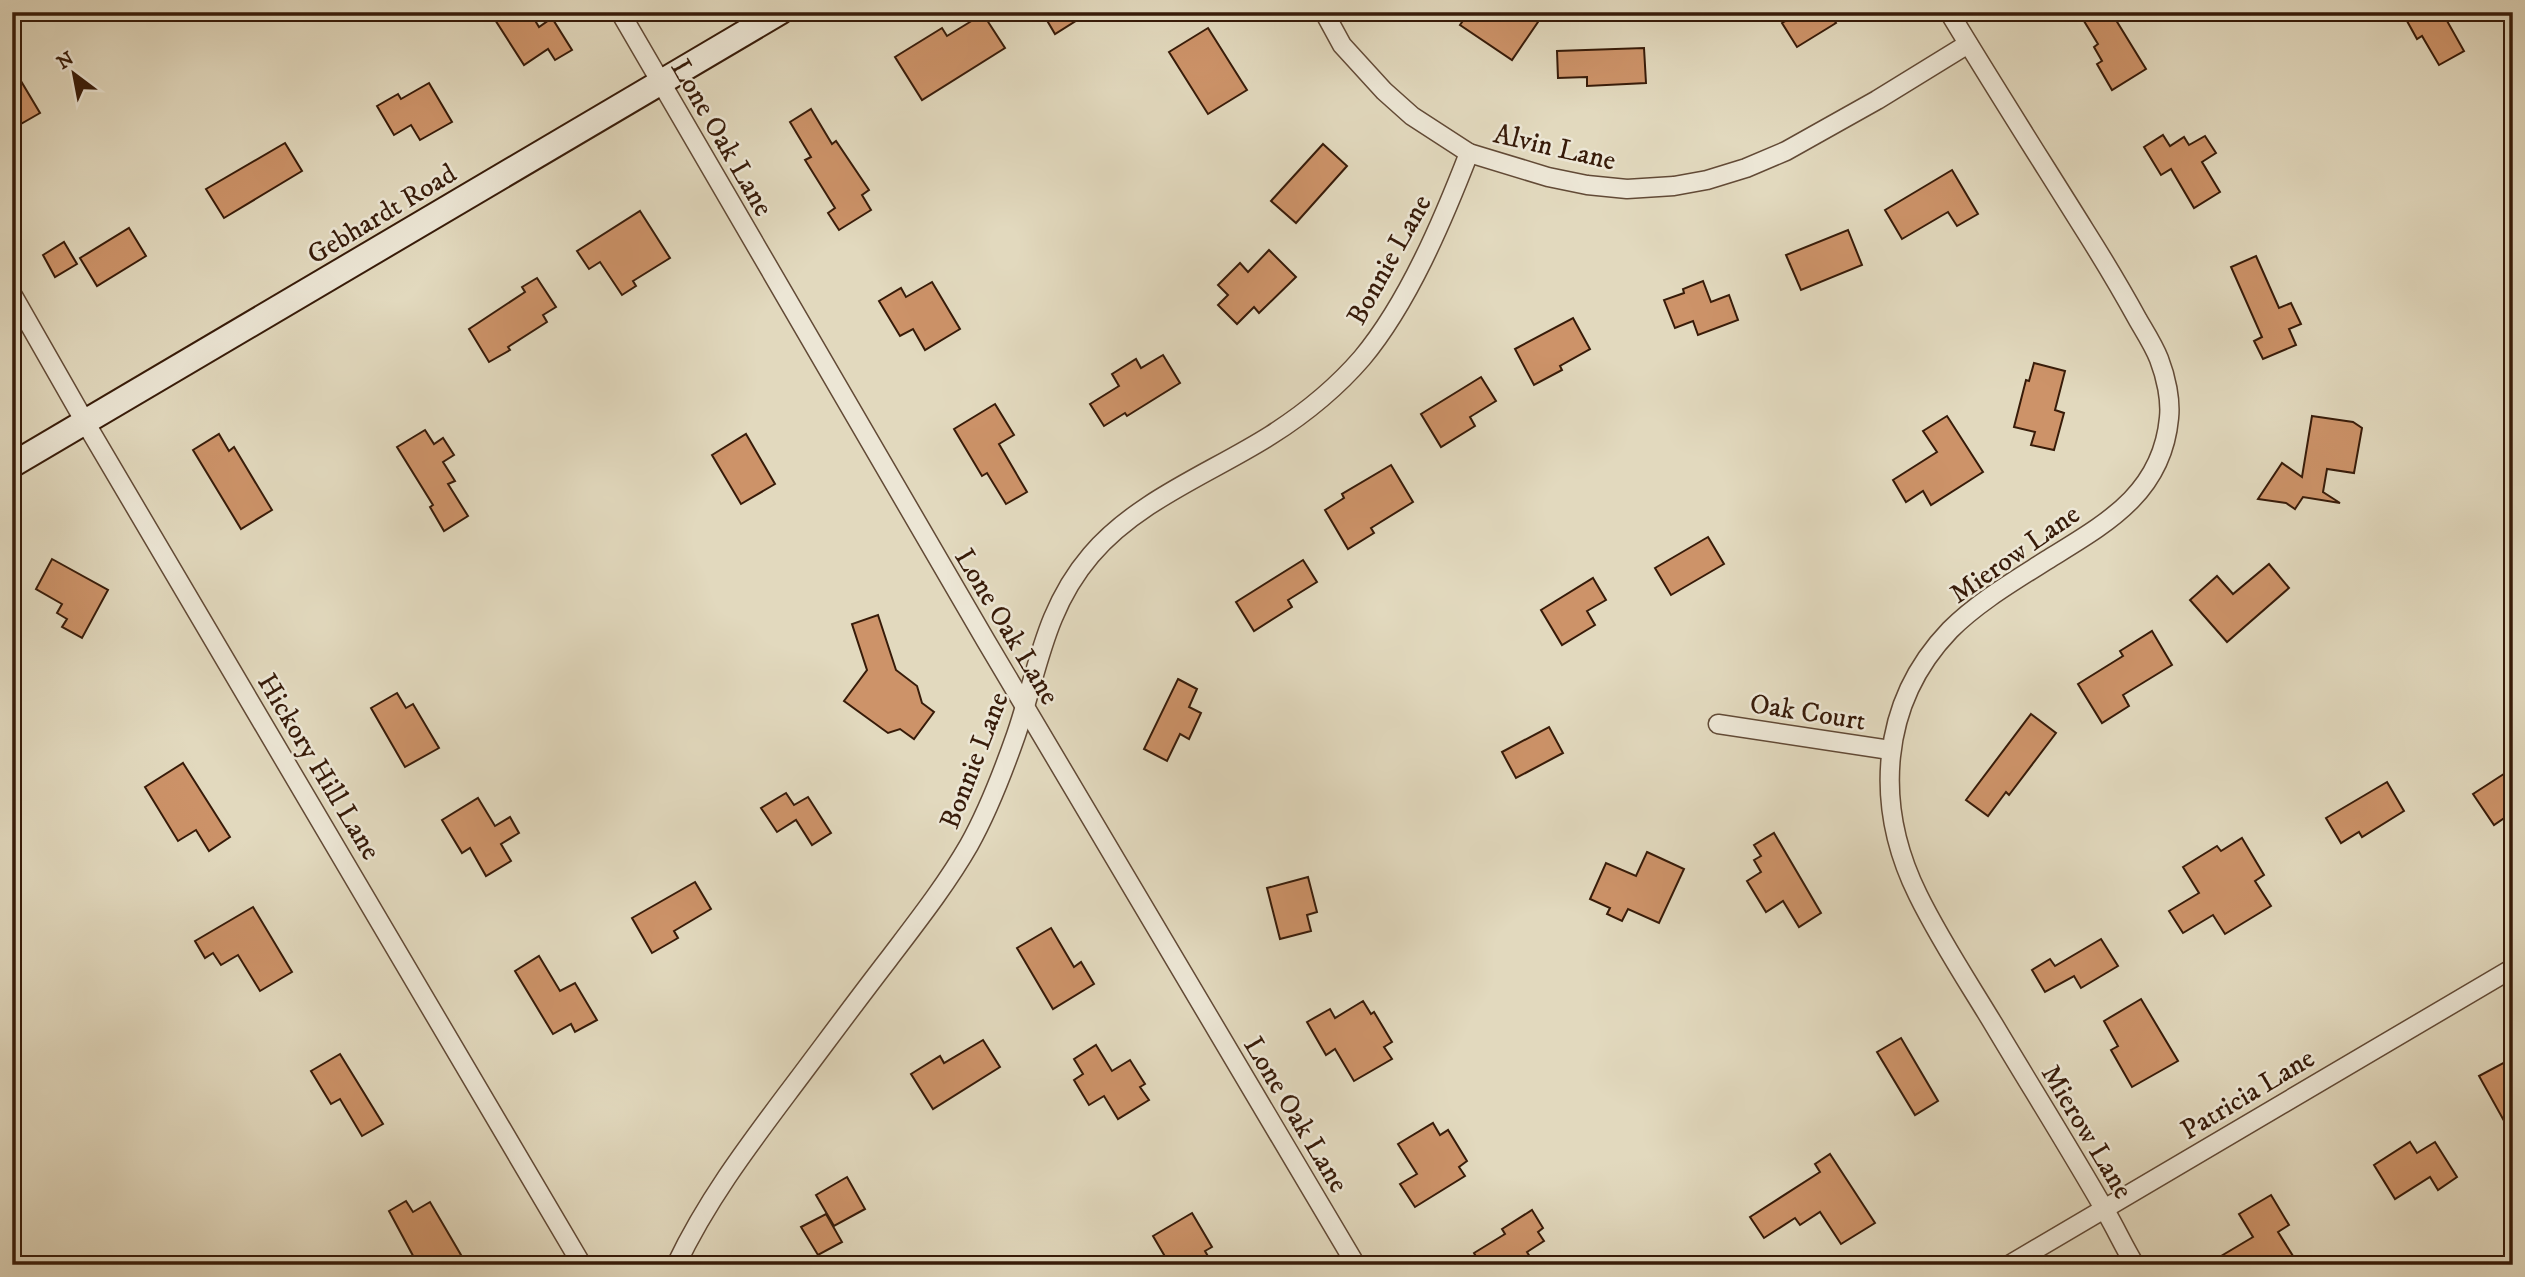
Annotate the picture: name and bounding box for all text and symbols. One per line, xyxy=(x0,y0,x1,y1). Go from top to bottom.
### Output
north arrow xyxy=(38,38,108,108)
text: N xyxy=(53,47,79,75)
street label: Lone Oak Lane xyxy=(663,53,781,223)
street label: Alvin Lane xyxy=(1490,116,1619,179)
street label: Gebhardt Road xyxy=(301,156,463,273)
street label: Bonnie Lane xyxy=(1339,188,1439,331)
street label: Mierow Lane xyxy=(1943,497,2087,612)
street label: Lone Oak Lane xyxy=(946,542,1067,711)
street label: Hickory Hill Lane xyxy=(249,667,388,866)
street label: Oak Court xyxy=(1747,686,1868,739)
street label: Bonnie Lane xyxy=(932,687,1016,834)
street label: Lone Oak Lane xyxy=(1235,1030,1356,1199)
street label: Patricia Lane xyxy=(2174,1041,2321,1148)
street label: Mierow Lane xyxy=(2033,1058,2140,1205)

